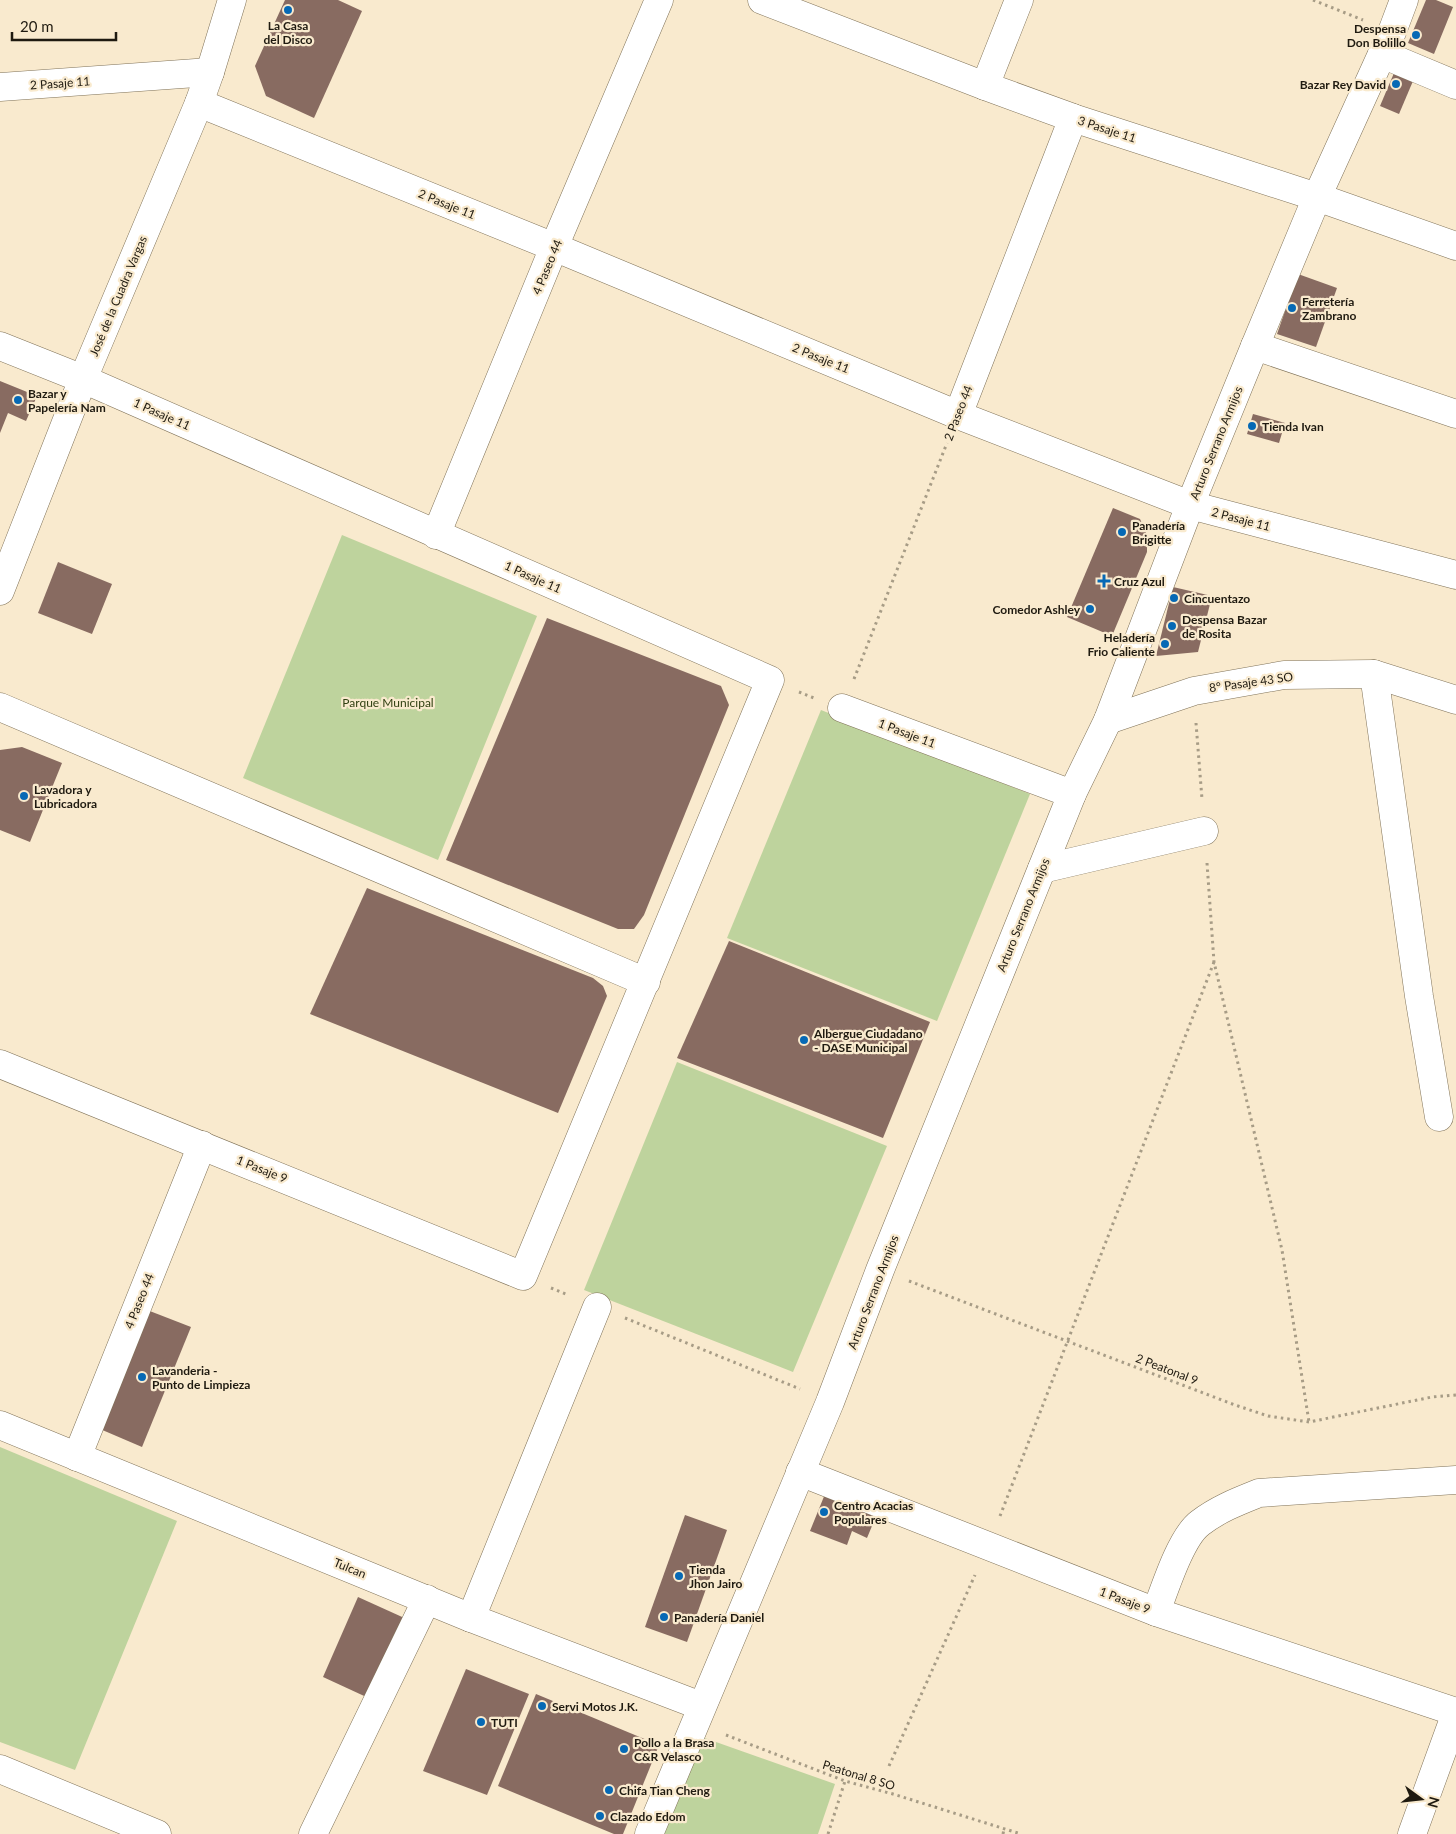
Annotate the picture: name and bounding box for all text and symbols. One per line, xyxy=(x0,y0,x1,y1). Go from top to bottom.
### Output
marker: La Casa del Disco xyxy=(282,4,294,16)
scale bar xyxy=(12,10,116,42)
text: 20 m xyxy=(20,17,54,35)
place label: La Casa del Disco xyxy=(263,18,313,47)
place label: Despensa Don Bolillo xyxy=(1347,21,1406,50)
marker: Despensa Don Bolillo xyxy=(1410,29,1422,41)
street label: 2 Pasaje 11 xyxy=(29,73,91,93)
place label: Bazar Rey David xyxy=(1300,77,1386,92)
marker: Bazar Rey David xyxy=(1390,78,1402,90)
street label: 3 Pasaje 11 xyxy=(1076,113,1138,145)
street label: 2 Pasaje 11 xyxy=(416,186,478,222)
street label: José de la Cuadra Vargas xyxy=(86,234,150,358)
street label: 4 Paseo 44 xyxy=(529,237,565,297)
place label: Ferretería Zambrano xyxy=(1302,294,1356,323)
marker: Ferretería Zambrano xyxy=(1286,302,1298,314)
street label: 2 Pasaje 11 xyxy=(790,340,852,376)
street label: 2 Paseo 44 xyxy=(941,383,975,443)
street label: Arturo Serrano Armijos xyxy=(1186,384,1246,502)
place label: Bazar y Papelería Nam xyxy=(28,386,106,415)
marker: Bazar y Papelería Nam xyxy=(12,394,24,406)
street label: 1 Pasaje 11 xyxy=(131,395,193,433)
place label: Tienda Ivan xyxy=(1262,419,1324,434)
marker: Tienda Ivan xyxy=(1246,420,1258,432)
street label: 2 Pasaje 11 xyxy=(1210,504,1272,534)
place label: Panadería Brigitte xyxy=(1132,518,1185,547)
marker: Panadería Brigitte xyxy=(1116,526,1128,538)
street label: 1 Pasaje 11 xyxy=(502,558,564,596)
place label: Cruz Azul xyxy=(1114,574,1165,589)
marker: Cruz Azul xyxy=(1098,575,1110,587)
place label: Cincuentazo xyxy=(1184,591,1250,606)
marker: Cincuentazo xyxy=(1168,592,1180,604)
place label: Comedor Ashley xyxy=(992,602,1081,617)
marker: Comedor Ashley xyxy=(1084,603,1096,615)
place label: Despensa Bazar de Rosita xyxy=(1182,612,1268,641)
marker: Despensa Bazar de Rosita xyxy=(1166,620,1178,632)
place label: Heladería Frio Caliente xyxy=(1087,630,1156,659)
marker: Heladería Frio Caliente xyxy=(1159,638,1171,650)
street label: 8° Pasaje 43 SO xyxy=(1208,669,1294,695)
park label: Parque Municipal xyxy=(342,695,434,710)
street label: 1 Pasaje 11 xyxy=(876,715,938,751)
place label: Lavadora y Lubricadora xyxy=(34,782,97,811)
marker: Lavadora y Lubricadora xyxy=(18,790,30,802)
street label: Arturo Serrano Armijos xyxy=(993,856,1053,974)
place label: Albergue Ciudadano - DASE Municipal xyxy=(813,1026,923,1055)
marker: Albergue Ciudadano - DASE Municipal xyxy=(798,1034,810,1046)
street label: 1 Pasaje 9 xyxy=(234,1152,290,1186)
street label: Arturo Serrano Armijos xyxy=(844,1233,902,1351)
street label: 4 Paseo 44 xyxy=(121,1271,157,1331)
street label: 2 Peatonal 9 xyxy=(1134,1350,1200,1388)
place label: Lavanderia - Punto de Limpieza xyxy=(152,1363,250,1392)
marker: Lavanderia - Punto de Limpieza xyxy=(136,1371,148,1383)
place label: Centro Acacias Populares xyxy=(834,1498,913,1527)
marker: Centro Acacias Populares xyxy=(818,1506,830,1518)
street label: Tulcan xyxy=(332,1555,368,1581)
place label: Tienda Jhon Jairo xyxy=(689,1562,742,1591)
marker: Tienda Jhon Jairo xyxy=(673,1570,685,1582)
street label: 1 Pasaje 9 xyxy=(1097,1583,1153,1617)
place label: Panadería Daniel xyxy=(674,1610,764,1625)
marker: Panadería Daniel xyxy=(658,1611,670,1623)
place label: Servi Motos J.K. xyxy=(552,1699,638,1714)
marker: Servi Motos J.K. xyxy=(536,1700,548,1712)
place label: TUTI xyxy=(491,1715,518,1730)
marker: TUTI xyxy=(475,1716,487,1728)
place label: Pollo a la Brasa C&R Velasco xyxy=(634,1735,714,1764)
marker: Pollo a la Brasa C&R Velasco xyxy=(618,1743,630,1755)
street label: Peatonal 8 SO xyxy=(821,1757,897,1793)
north arrow xyxy=(1396,1774,1446,1824)
place label: Chifa Tian Cheng xyxy=(619,1783,711,1798)
marker: Chifa Tian Cheng xyxy=(603,1784,615,1796)
text: N xyxy=(1424,1795,1444,1810)
place label: Clazado Edom xyxy=(610,1809,686,1824)
marker: Clazado Edom xyxy=(594,1810,606,1822)

